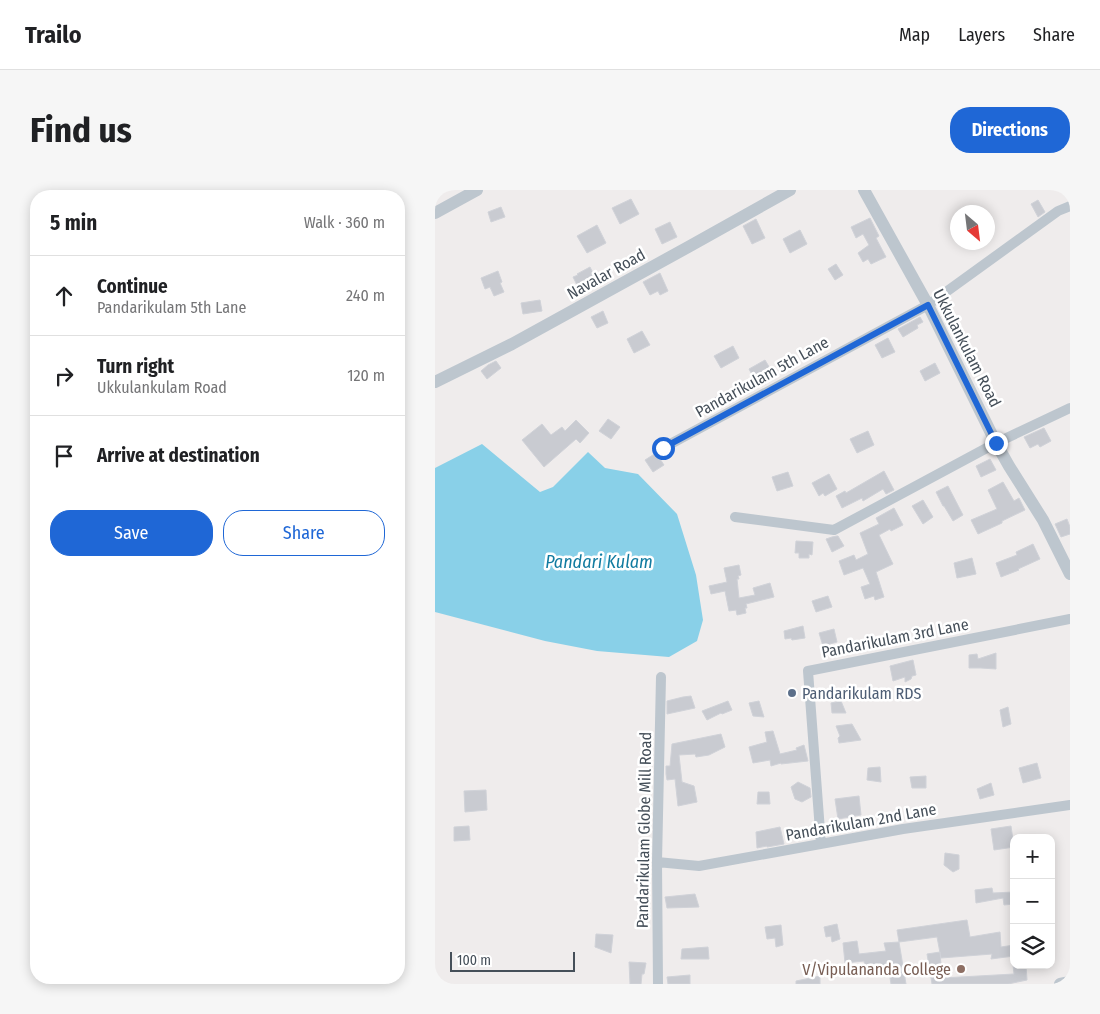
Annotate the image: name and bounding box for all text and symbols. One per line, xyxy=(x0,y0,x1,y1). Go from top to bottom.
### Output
text: Trailo xyxy=(25,21,82,49)
text: Map xyxy=(899,24,930,46)
text: Layers xyxy=(958,24,1005,46)
text: Share xyxy=(1033,24,1075,46)
button: Directions xyxy=(950,107,1070,153)
text: Find us xyxy=(30,109,132,151)
north arrow xyxy=(950,205,995,250)
text: 5 min xyxy=(50,210,97,236)
text: Walk · 360 m xyxy=(304,213,385,232)
street label: Navalar Road xyxy=(564,245,648,303)
text: Continue xyxy=(97,275,168,298)
icon: ahead xyxy=(50,282,78,310)
text: 240 m xyxy=(346,286,385,305)
street label: Ukkulankulam Road xyxy=(929,286,1005,410)
text: Pandarikulam 5th Lane xyxy=(97,298,246,317)
street label: Pandarikulam 5th Lane xyxy=(692,332,832,422)
text: Turn right xyxy=(97,355,174,378)
icon: right xyxy=(50,362,78,390)
text: 120 m xyxy=(347,366,385,385)
text: Ukkulankulam Road xyxy=(97,378,227,397)
route end xyxy=(985,432,1008,455)
route start xyxy=(652,437,675,460)
icon: arrive xyxy=(50,442,78,470)
text: Arrive at destination xyxy=(97,444,260,467)
button: Save xyxy=(50,510,213,556)
button: Share xyxy=(223,510,385,556)
water label: Pandari Kulam xyxy=(545,551,653,573)
street label: Pandarikulam 3rd Lane xyxy=(820,614,970,662)
place label: Pandarikulam RDS xyxy=(802,684,922,703)
marker: Pandarikulam RDS xyxy=(786,687,798,699)
street label: Pandarikulam Globe Mill Road xyxy=(633,732,655,928)
street label: Pandarikulam 2nd Lane xyxy=(784,799,938,845)
map controls xyxy=(1010,834,1055,969)
button: + xyxy=(1010,834,1055,879)
button: − xyxy=(1010,879,1055,924)
button: layers xyxy=(1010,924,1055,969)
scale bar xyxy=(450,949,575,972)
text: 100 m xyxy=(457,952,491,969)
place label: V/Vipulananda College xyxy=(802,960,951,979)
marker: V/Vipulananda College xyxy=(955,963,967,975)

